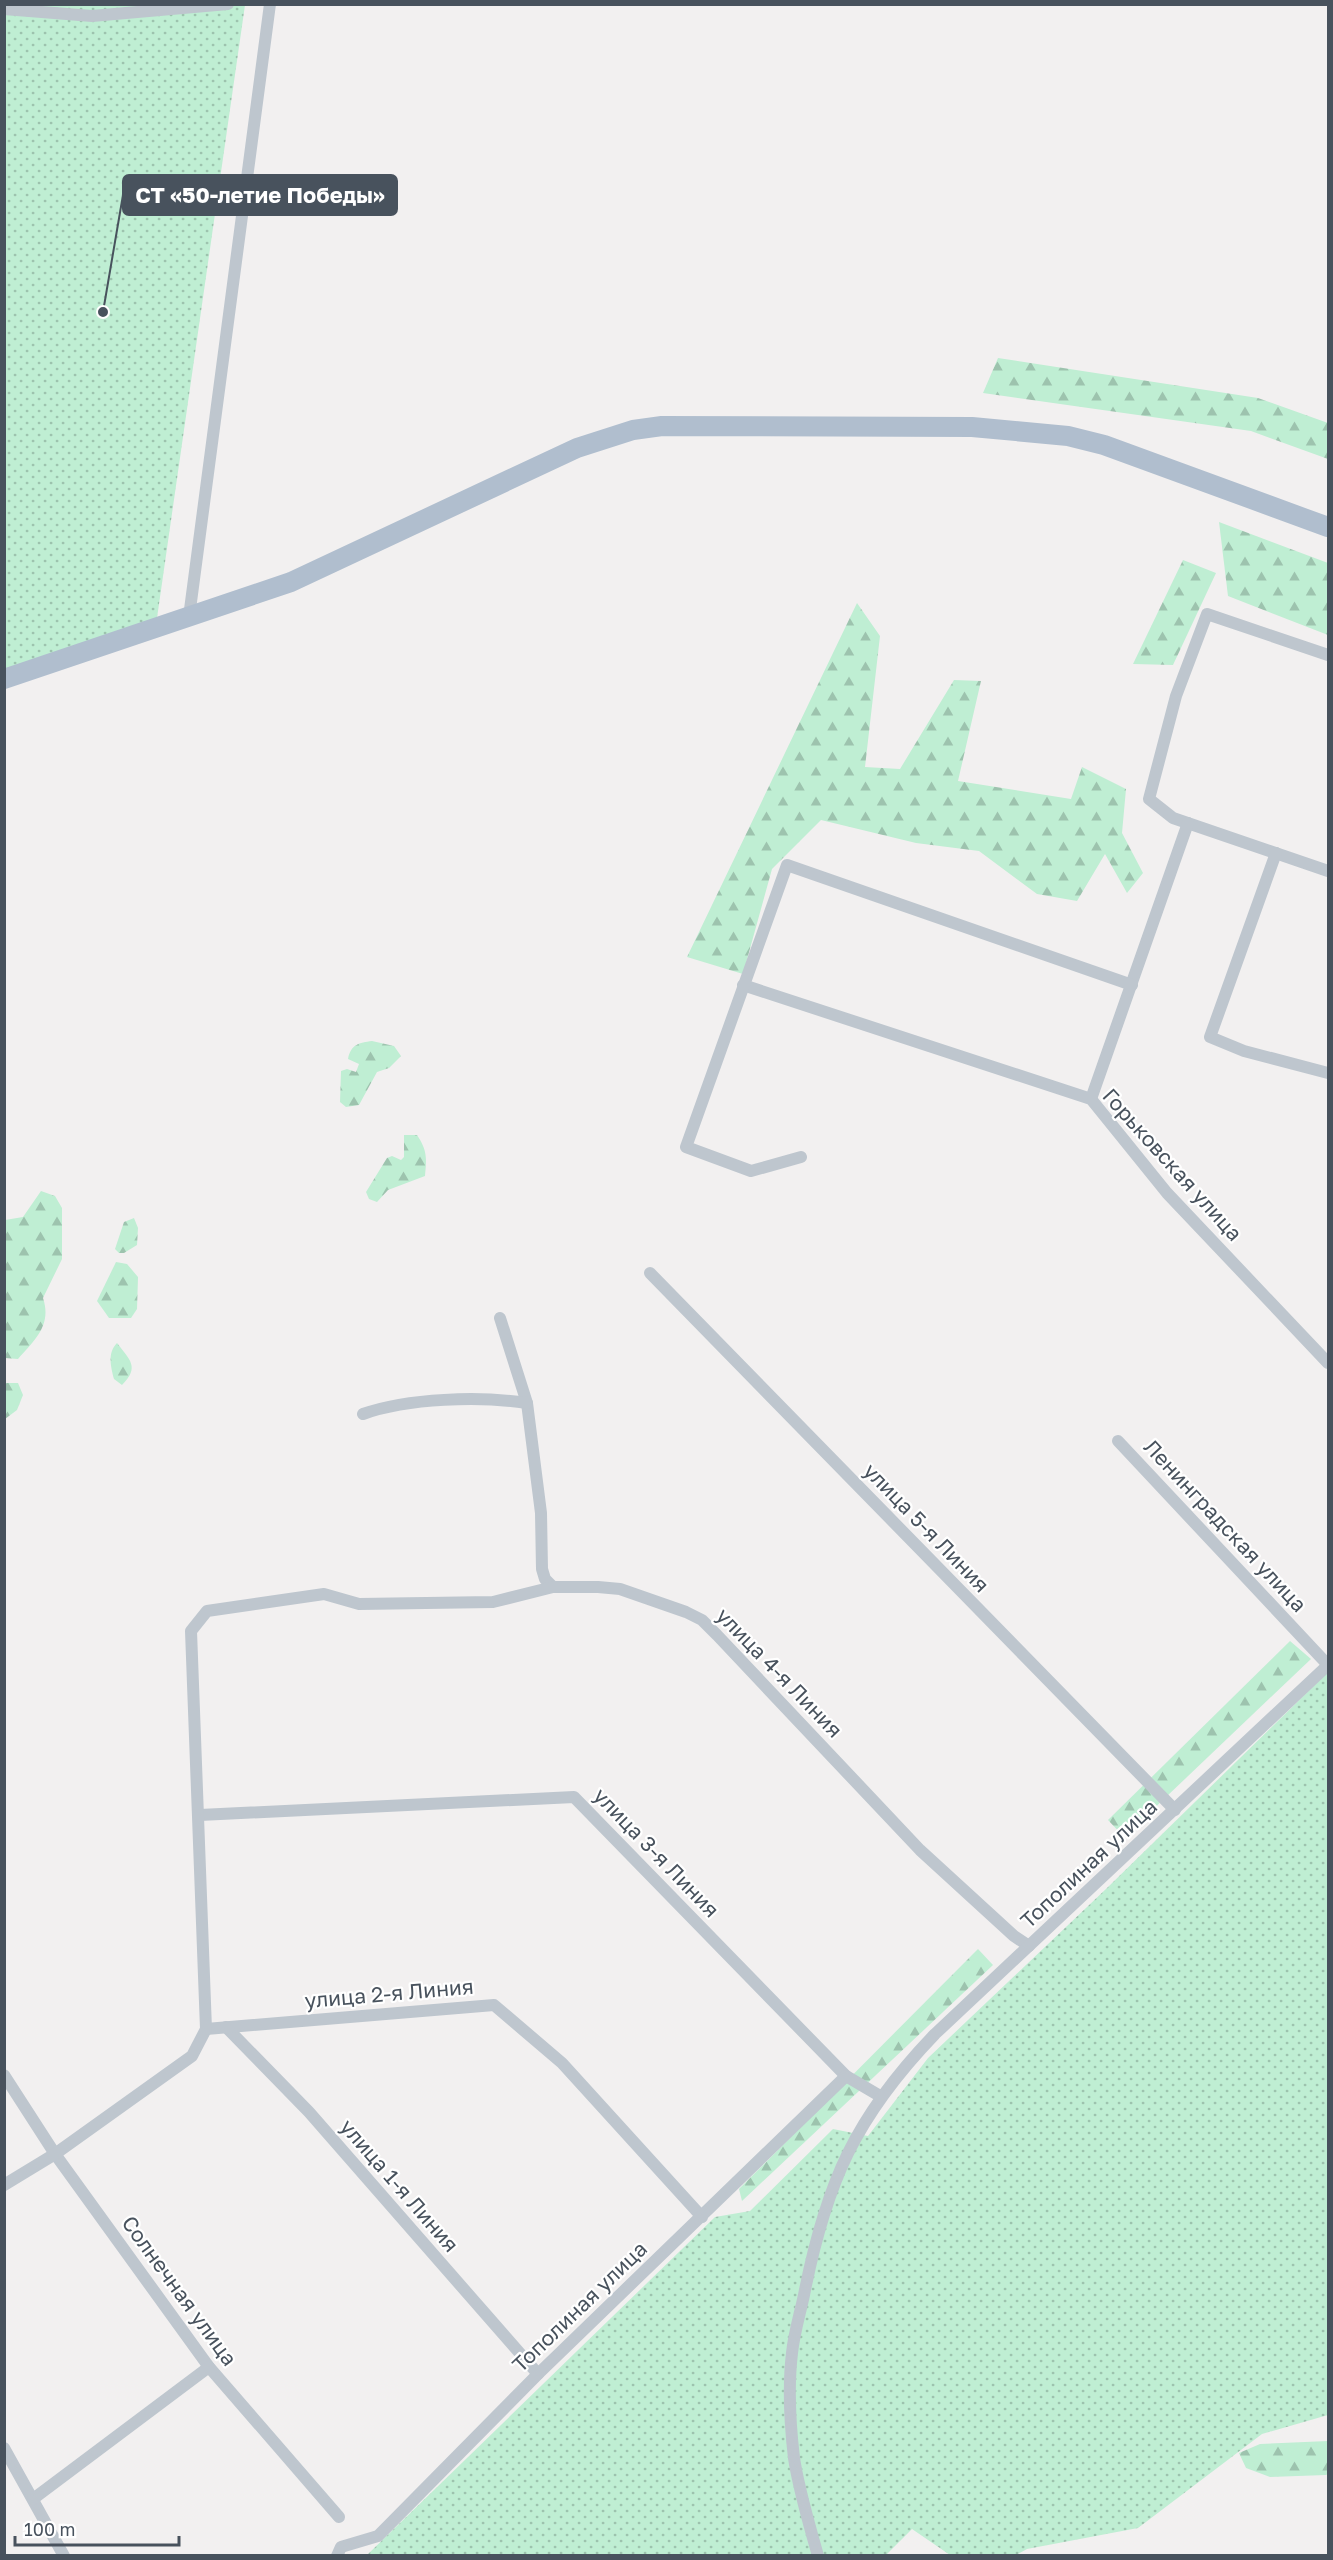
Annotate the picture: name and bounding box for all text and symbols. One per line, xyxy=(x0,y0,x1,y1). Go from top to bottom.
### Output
callout: СТ «50-летие Победы» xyxy=(123,175,397,215)
text: СТ «50-летие Победы» xyxy=(135,181,385,208)
street label: Горьковская улица xyxy=(1097,1083,1248,1246)
street label: Ленинградская улица xyxy=(1139,1434,1313,1617)
street label: улица 5-я Линия xyxy=(858,1457,995,1597)
street label: улица 4-я Линия xyxy=(711,1602,848,1743)
street label: улица 3-я Линия xyxy=(588,1782,725,1922)
street label: Тополиная улица xyxy=(1015,1793,1162,1933)
street label: улица 2-я Линия xyxy=(303,1973,475,2013)
street label: улица 1-я Линия xyxy=(335,2114,465,2257)
street label: Солнечная улица xyxy=(117,2210,243,2370)
street label: Тополиная улица xyxy=(507,2235,652,2377)
scale bar xyxy=(15,2509,178,2547)
text: 100 m xyxy=(24,2518,75,2540)

